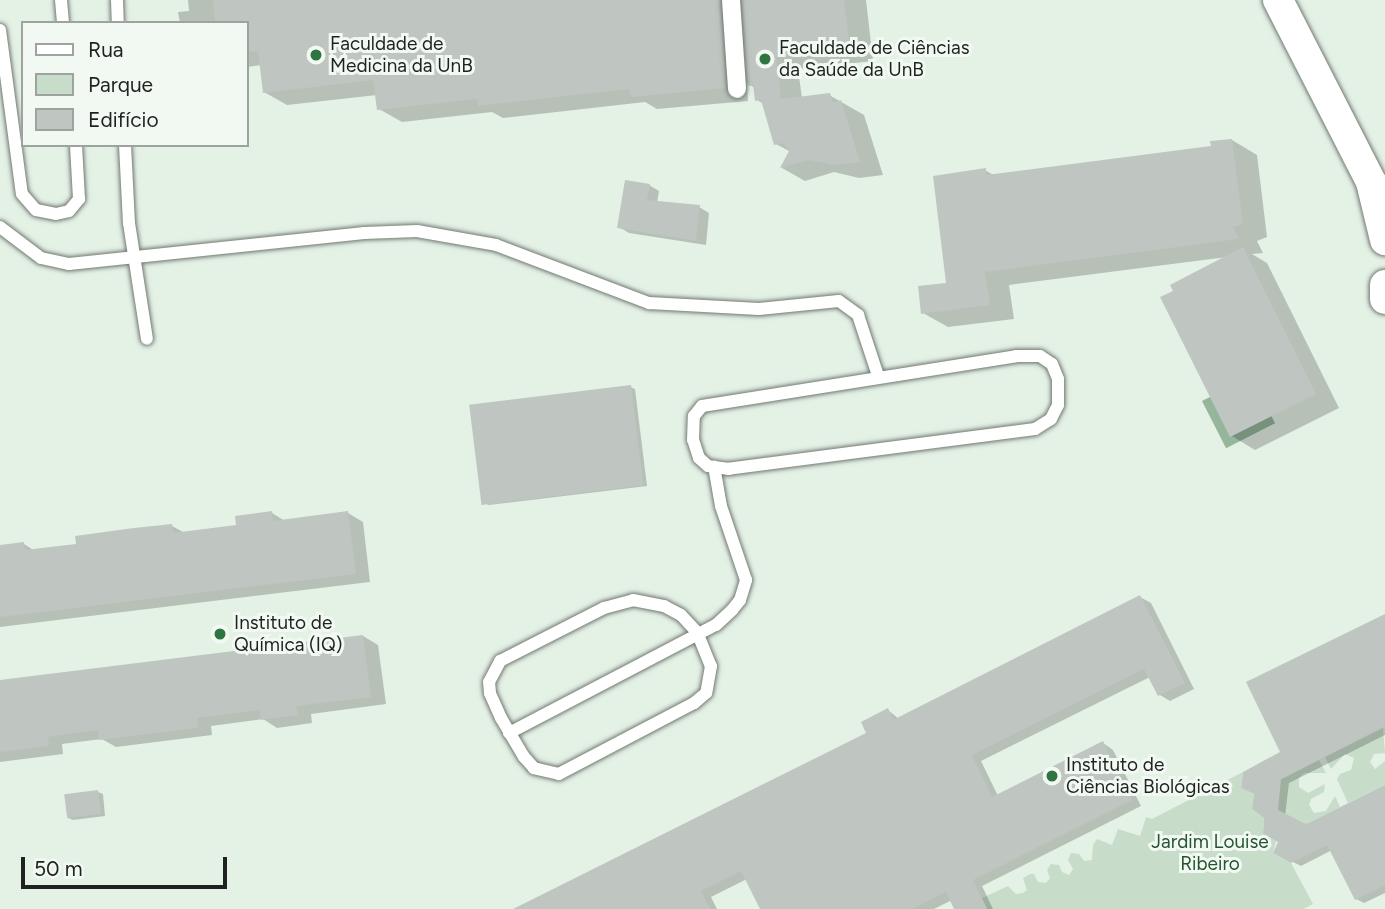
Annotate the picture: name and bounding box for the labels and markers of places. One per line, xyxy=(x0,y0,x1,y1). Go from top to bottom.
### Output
place label: Faculdade de Medicina da UnB xyxy=(330,33,473,77)
place label: Faculdade de Ciências da Saúde da UnB xyxy=(779,37,970,81)
marker: Faculdade de Medicina da UnB xyxy=(308,47,324,63)
marker: Faculdade de Ciências da Saúde da UnB xyxy=(757,51,773,67)
place label: Instituto de Química (IQ) xyxy=(234,612,342,656)
marker: Instituto de Química (IQ) xyxy=(212,626,228,642)
place label: Instituto de Ciências Biológicas xyxy=(1066,754,1230,798)
marker: Instituto de Ciências Biológicas xyxy=(1044,768,1060,784)

